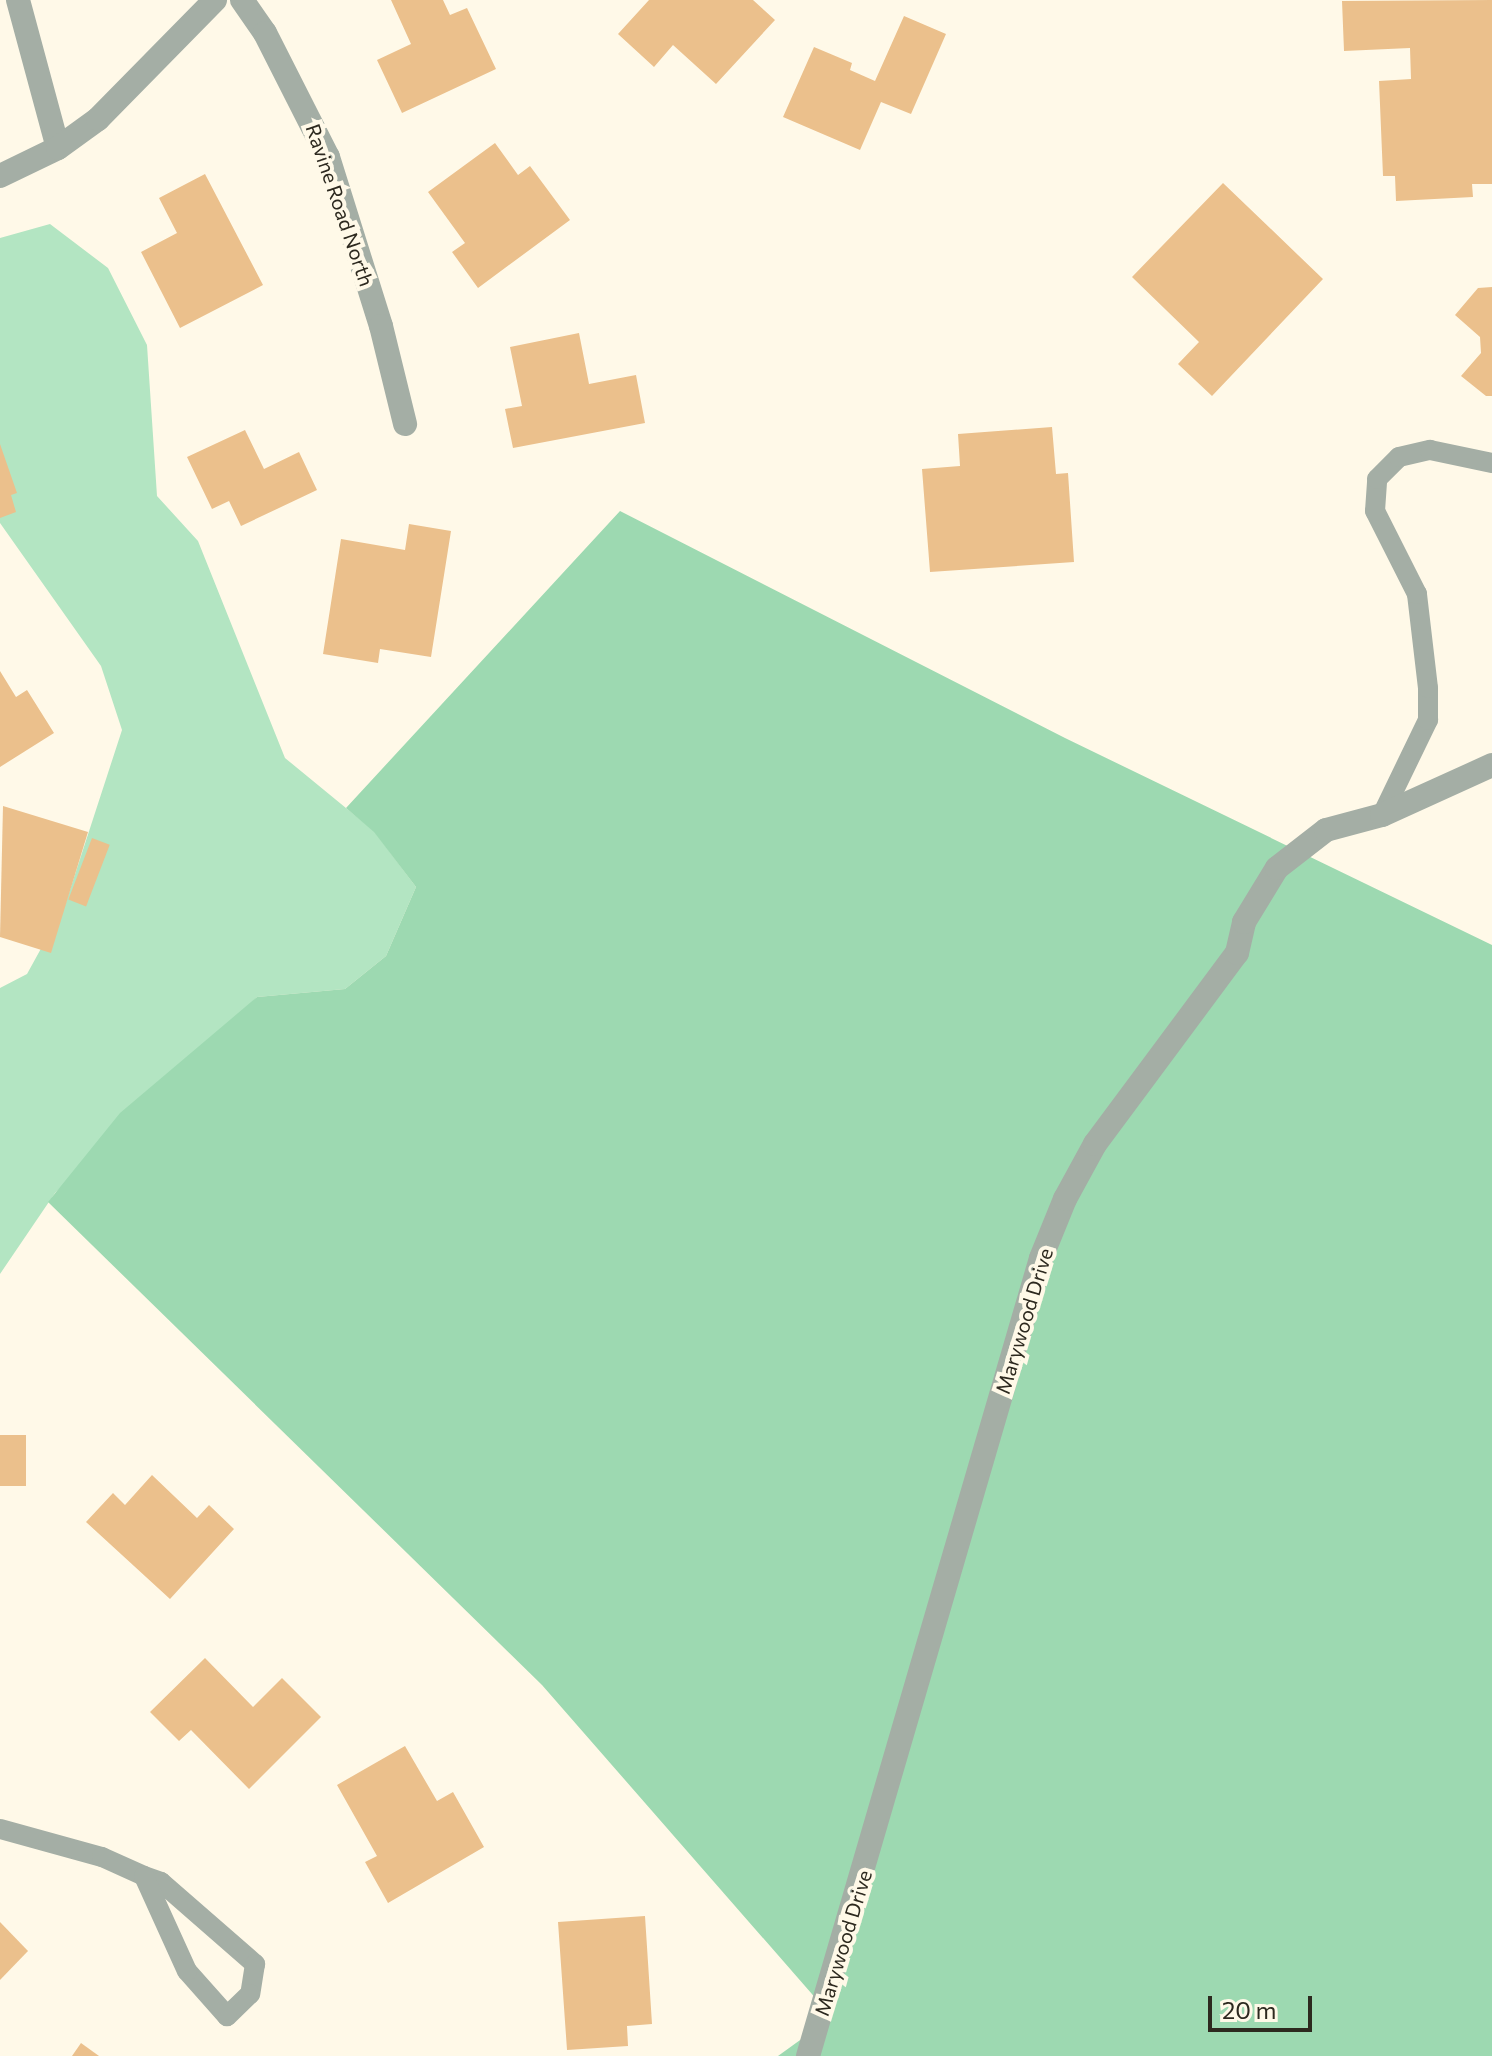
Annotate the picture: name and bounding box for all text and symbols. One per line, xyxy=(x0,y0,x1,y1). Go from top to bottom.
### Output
street label: Ravine Road North xyxy=(301,121,379,289)
street label: Marywood Drive xyxy=(990,1245,1058,1397)
street label: Marywood Drive xyxy=(809,1867,877,2019)
scale bar xyxy=(1212,1980,1316,2030)
text: 20 m xyxy=(1222,1995,1276,2024)

